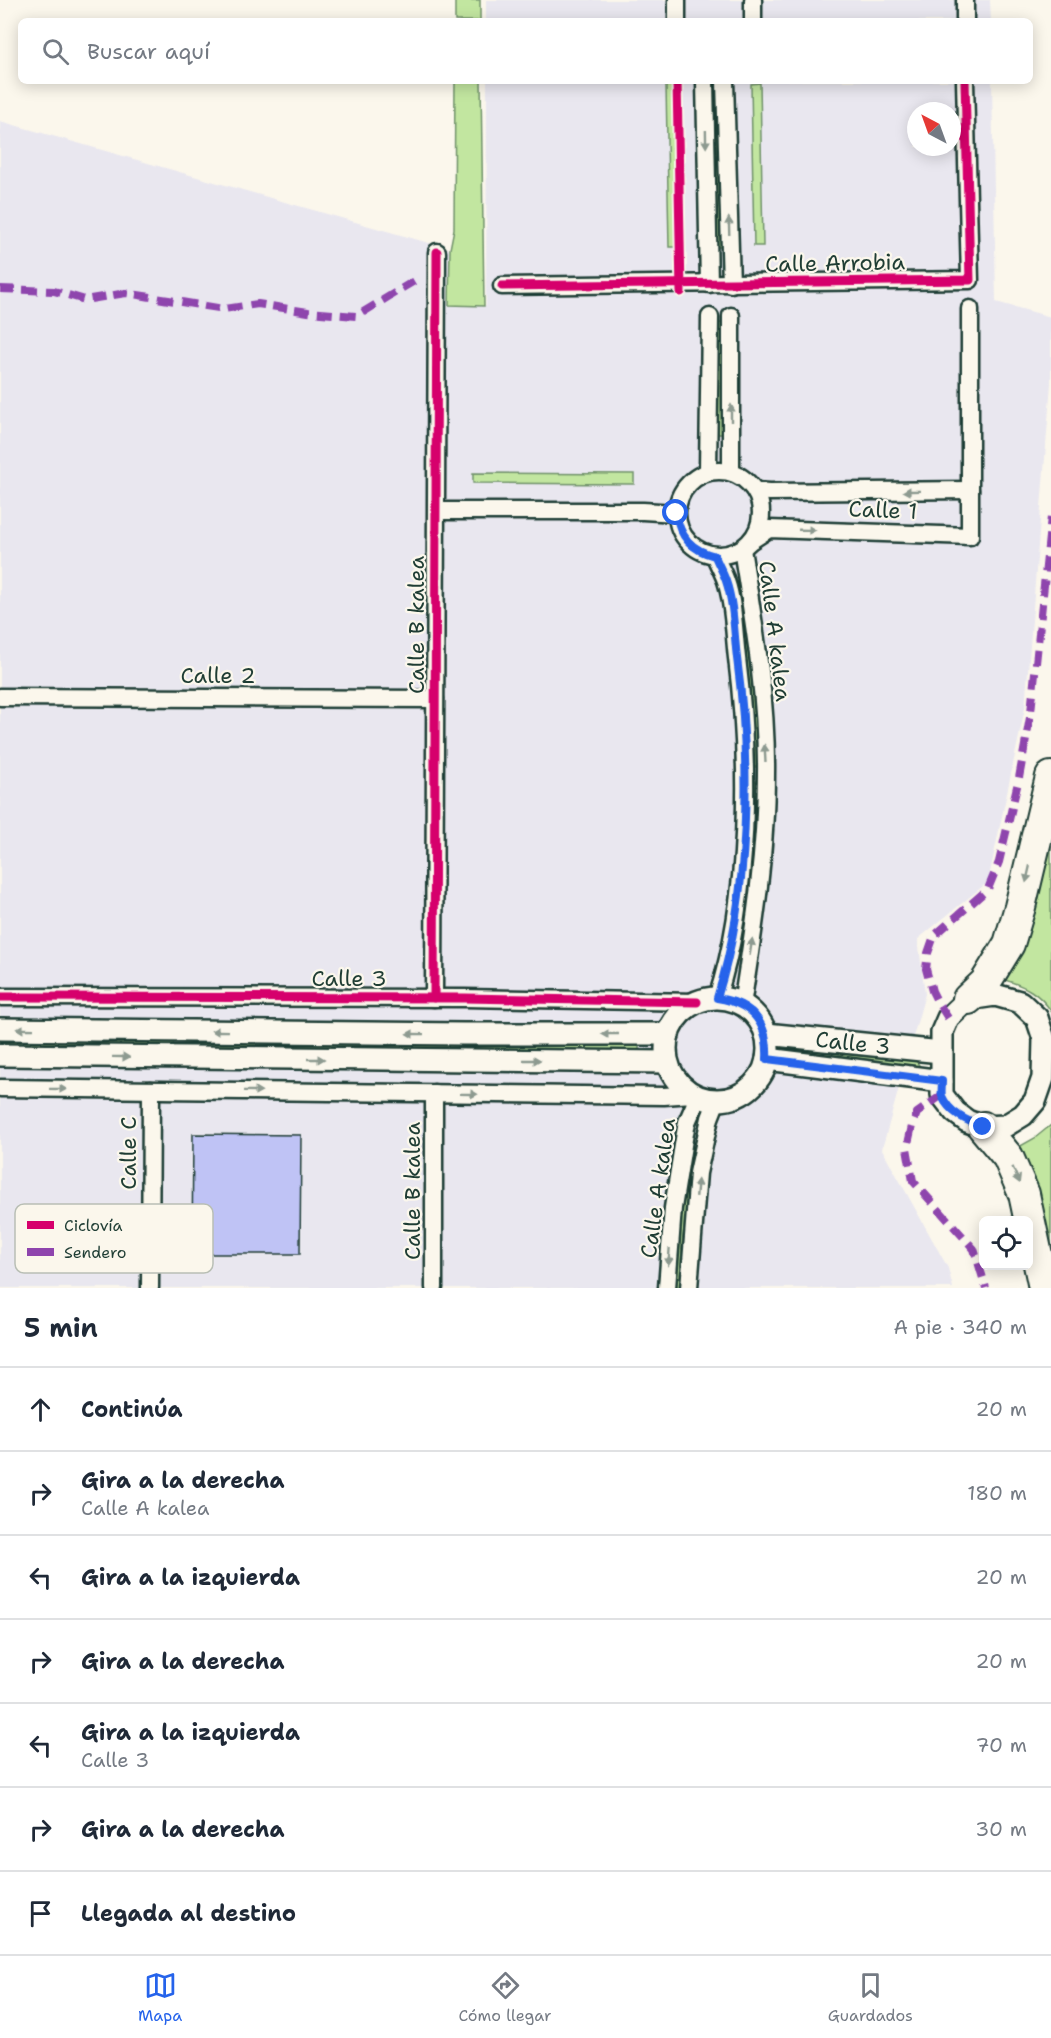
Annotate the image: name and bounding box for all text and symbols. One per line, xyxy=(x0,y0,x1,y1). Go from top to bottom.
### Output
search box xyxy=(18,18,1033,84)
icon: search xyxy=(39,35,72,68)
text: Buscar aquí xyxy=(87,37,210,66)
north arrow xyxy=(907,102,961,156)
one-way arrow xyxy=(701,130,711,149)
one-way arrow xyxy=(724,216,734,235)
street label: Calle Arrobia xyxy=(765,247,906,279)
one-way arrow xyxy=(726,404,736,423)
one-way arrow xyxy=(902,486,921,496)
street label: Calle 1 xyxy=(848,494,918,526)
route start xyxy=(662,499,688,525)
one-way arrow xyxy=(798,525,817,535)
street label: Calle B kalea xyxy=(402,556,431,694)
street label: Calle A kalea xyxy=(752,559,798,703)
street label: Calle 2 xyxy=(180,661,256,690)
one-way arrow xyxy=(761,743,770,762)
one-way arrow xyxy=(1023,865,1032,884)
one-way arrow xyxy=(747,937,756,956)
street label: Calle 3 xyxy=(311,964,387,993)
one-way arrow xyxy=(15,1024,34,1034)
street label: Calle 3 xyxy=(814,1025,892,1061)
one-way arrow xyxy=(210,1027,229,1036)
one-way arrow xyxy=(405,1029,424,1038)
one-way arrow xyxy=(600,1030,619,1039)
one-way arrow xyxy=(112,1052,131,1062)
one-way arrow xyxy=(307,1054,326,1064)
one-way arrow xyxy=(523,1055,542,1065)
one-way arrow xyxy=(49,1084,68,1094)
one-way arrow xyxy=(244,1087,263,1096)
one-way arrow xyxy=(460,1089,479,1098)
route end xyxy=(969,1113,995,1139)
street label: Calle C xyxy=(114,1116,143,1190)
street label: Calle A kalea xyxy=(634,1116,682,1260)
street label: Calle B kalea xyxy=(398,1122,427,1260)
one-way arrow xyxy=(1011,1167,1020,1184)
one-way arrow xyxy=(692,1178,702,1197)
legend xyxy=(15,1204,213,1273)
text: Ciclovía xyxy=(64,1215,123,1236)
map controls xyxy=(979,1216,1033,1270)
button: locate xyxy=(979,1216,1033,1270)
text: Sendero xyxy=(64,1242,126,1263)
one-way arrow xyxy=(665,1247,674,1266)
text: 5 min xyxy=(24,1310,98,1345)
text: A pie · 340 m xyxy=(894,1314,1027,1340)
icon: ahead xyxy=(24,1393,57,1426)
text: Continúa xyxy=(81,1395,183,1424)
text: 20 m xyxy=(976,1396,1027,1422)
text: Gira a la derecha xyxy=(81,1466,285,1495)
icon: right xyxy=(24,1477,57,1510)
text: 180 m xyxy=(967,1480,1027,1506)
text: Calle A kalea xyxy=(81,1495,209,1521)
icon: left xyxy=(24,1561,57,1594)
text: Gira a la izquierda xyxy=(81,1563,300,1592)
text: 20 m xyxy=(976,1564,1027,1590)
icon: right xyxy=(24,1645,57,1678)
text: Gira a la derecha xyxy=(81,1647,285,1676)
text: 20 m xyxy=(976,1648,1027,1674)
text: Gira a la izquierda xyxy=(81,1718,300,1747)
icon: left xyxy=(24,1729,57,1762)
text: 70 m xyxy=(975,1732,1027,1758)
text: Calle 3 xyxy=(81,1747,149,1773)
icon: right xyxy=(24,1813,57,1846)
text: Gira a la derecha xyxy=(81,1815,285,1844)
text: 30 m xyxy=(975,1816,1027,1842)
icon: arrive xyxy=(24,1897,57,1930)
text: Llegada al destino xyxy=(81,1899,296,1928)
tab: Mapa xyxy=(138,1969,182,2026)
tab: Cómo llegar xyxy=(458,1969,552,2026)
tab: Guardados xyxy=(828,1969,913,2026)

